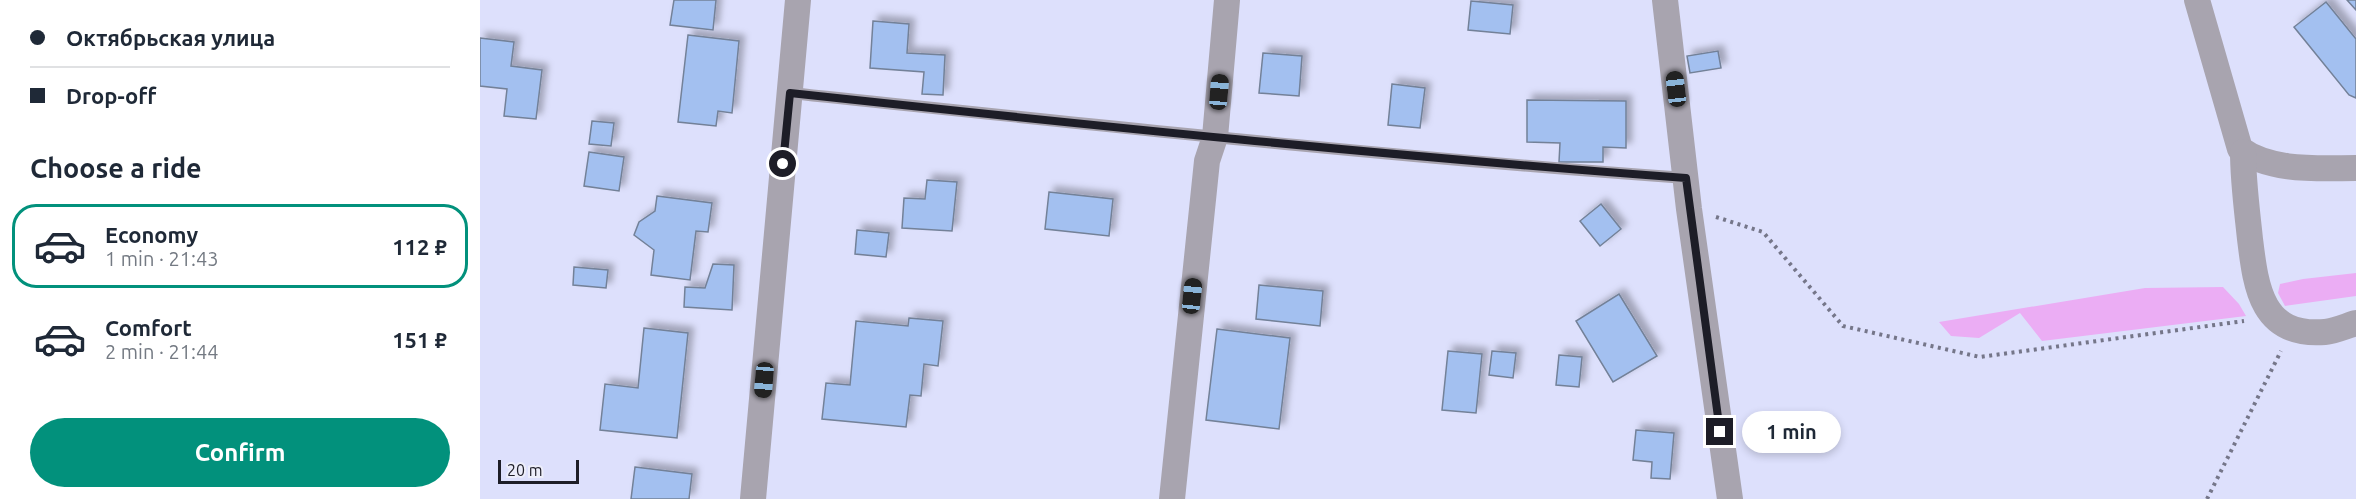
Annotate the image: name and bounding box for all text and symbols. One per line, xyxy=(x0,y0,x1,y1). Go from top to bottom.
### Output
text: Октябрьская улица xyxy=(66,25,275,50)
car xyxy=(1665,70,1687,108)
car xyxy=(1208,73,1230,111)
text: Drop-off xyxy=(66,83,156,108)
route start xyxy=(769,150,796,177)
text: Choose a ride xyxy=(30,153,202,183)
icon: car xyxy=(33,219,87,273)
text: Economy xyxy=(105,222,198,247)
text: 112 ₽ xyxy=(392,234,447,259)
text: 1 min · 21:43 xyxy=(105,247,219,270)
car xyxy=(1181,277,1203,315)
icon: car xyxy=(33,312,87,366)
text: Comfort xyxy=(105,315,192,340)
text: 151 ₽ xyxy=(392,327,447,352)
text: 2 min · 21:44 xyxy=(105,340,219,363)
car xyxy=(753,361,775,399)
callout: 1 min xyxy=(1741,411,1840,453)
button: Confirm xyxy=(30,418,450,487)
route end xyxy=(1706,418,1733,445)
text: 1 min xyxy=(1766,420,1817,443)
scale bar xyxy=(498,457,579,484)
text: 20 m xyxy=(507,461,543,479)

